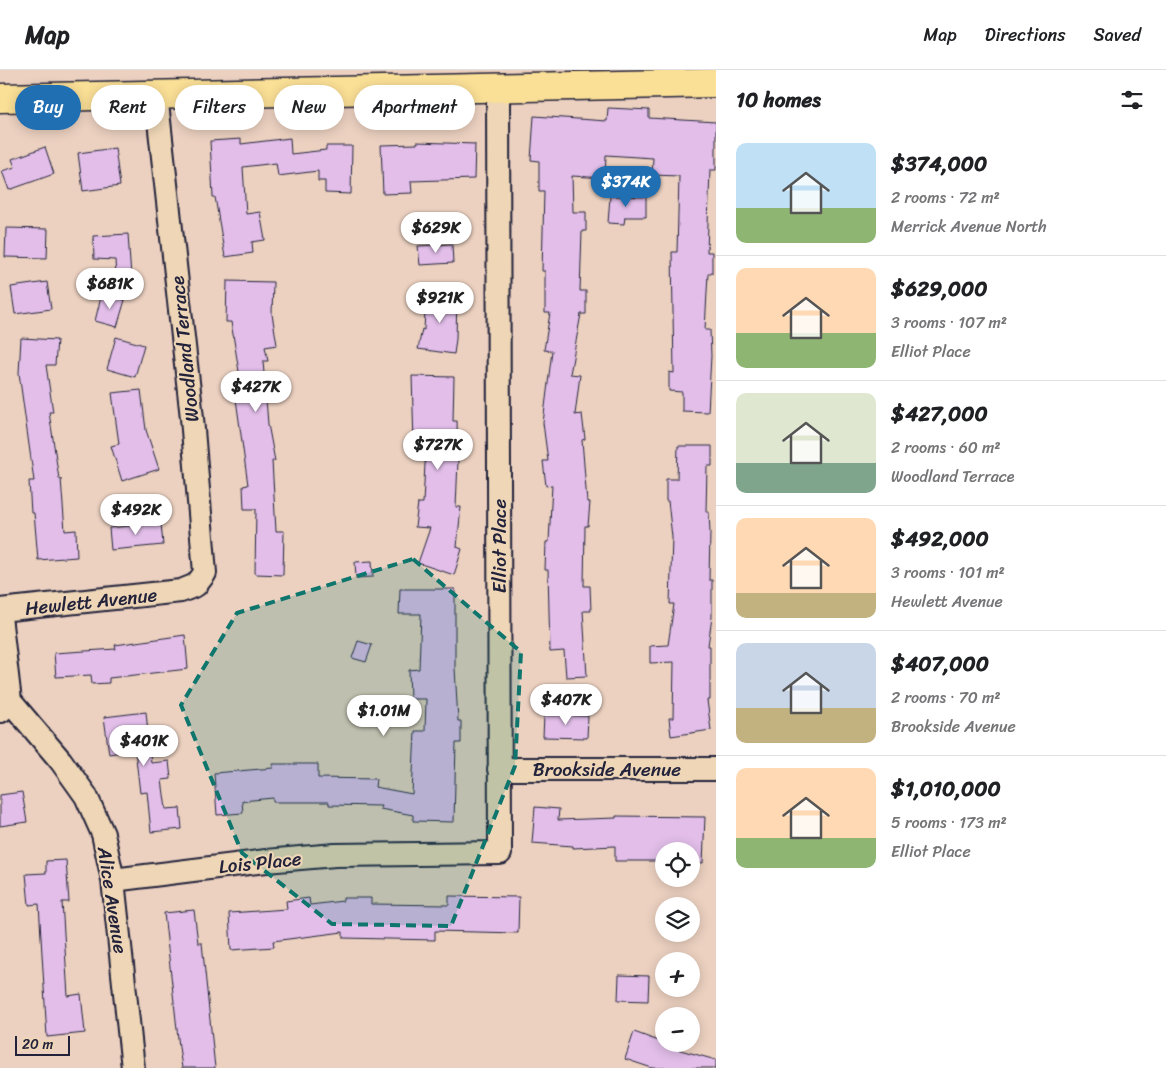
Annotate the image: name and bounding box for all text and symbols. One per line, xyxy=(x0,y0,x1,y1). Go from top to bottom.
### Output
text: Map xyxy=(25,14,69,56)
text: Map xyxy=(924,19,957,51)
text: Directions xyxy=(985,19,1066,51)
text: Saved xyxy=(1094,19,1141,51)
text: 10 homes xyxy=(736,81,821,119)
chip: Buy xyxy=(15,85,81,130)
chip: Rent xyxy=(91,85,165,130)
chip: Filters xyxy=(175,85,264,130)
chip: New xyxy=(274,85,344,130)
chip: Apartment xyxy=(354,85,475,130)
icon: filters xyxy=(1118,86,1146,114)
text: $374,000 xyxy=(891,145,987,183)
icon: home xyxy=(776,163,836,223)
pin: $374K xyxy=(591,166,661,208)
text: $374K xyxy=(602,167,650,196)
text: 2 rooms · 72 m² xyxy=(891,183,1000,212)
pin: $629K xyxy=(401,212,471,254)
text: Merrick Avenue North xyxy=(891,212,1047,241)
text: $629K xyxy=(412,213,460,242)
pin: $681K xyxy=(75,268,145,310)
text: $681K xyxy=(87,269,133,298)
text: $629,000 xyxy=(891,270,988,308)
street label: Woodland Terrace xyxy=(160,274,209,424)
pin: $921K xyxy=(405,282,475,324)
text: $921K xyxy=(417,283,463,312)
icon: home xyxy=(776,288,836,348)
text: 3 rooms · 107 m² xyxy=(891,308,1007,337)
text: Elliot Place xyxy=(891,337,971,366)
pin: $427K xyxy=(221,370,291,413)
text: $427K xyxy=(232,372,280,401)
text: $427,000 xyxy=(891,395,988,433)
icon: home xyxy=(776,413,836,473)
pin: $727K xyxy=(403,428,473,471)
text: $727K xyxy=(414,430,462,459)
text: 2 rooms · 60 m² xyxy=(891,433,1001,462)
text: Woodland Terrace xyxy=(891,462,1014,491)
pin: $492K xyxy=(101,494,171,536)
text: $492K xyxy=(111,495,161,524)
street label: Elliot Place xyxy=(483,498,516,593)
text: $492,000 xyxy=(891,520,989,558)
icon: home xyxy=(776,538,836,598)
text: 3 rooms · 101 m² xyxy=(891,558,1005,587)
street label: Hewlett Avenue xyxy=(23,578,159,625)
text: Hewlett Avenue xyxy=(891,587,1003,616)
text: $407,000 xyxy=(891,645,989,683)
icon: home xyxy=(776,663,836,723)
text: 2 rooms · 70 m² xyxy=(891,683,1001,712)
pin: $407K xyxy=(531,684,601,726)
text: $407K xyxy=(541,685,591,714)
pin: $1.01M xyxy=(343,694,425,737)
text: $1.01M xyxy=(358,696,410,725)
text: Brookside Avenue xyxy=(891,712,1016,741)
pin: $401K xyxy=(109,724,179,767)
text: $401K xyxy=(120,726,168,755)
street label: Brookside Avenue xyxy=(533,753,681,786)
text: $1,010,000 xyxy=(891,770,1001,808)
icon: home xyxy=(776,788,836,848)
text: 5 rooms · 173 m² xyxy=(891,808,1007,837)
text: Elliot Place xyxy=(891,837,971,866)
street label: Lois Place xyxy=(217,842,303,883)
map controls xyxy=(655,842,700,1052)
button: locate xyxy=(655,842,700,887)
street label: Alice Avenue xyxy=(88,843,137,956)
button: layers xyxy=(655,897,700,942)
button: + xyxy=(655,952,700,997)
button: − xyxy=(655,1007,700,1052)
text: 20 m xyxy=(22,1032,53,1057)
scale bar xyxy=(15,1033,70,1056)

